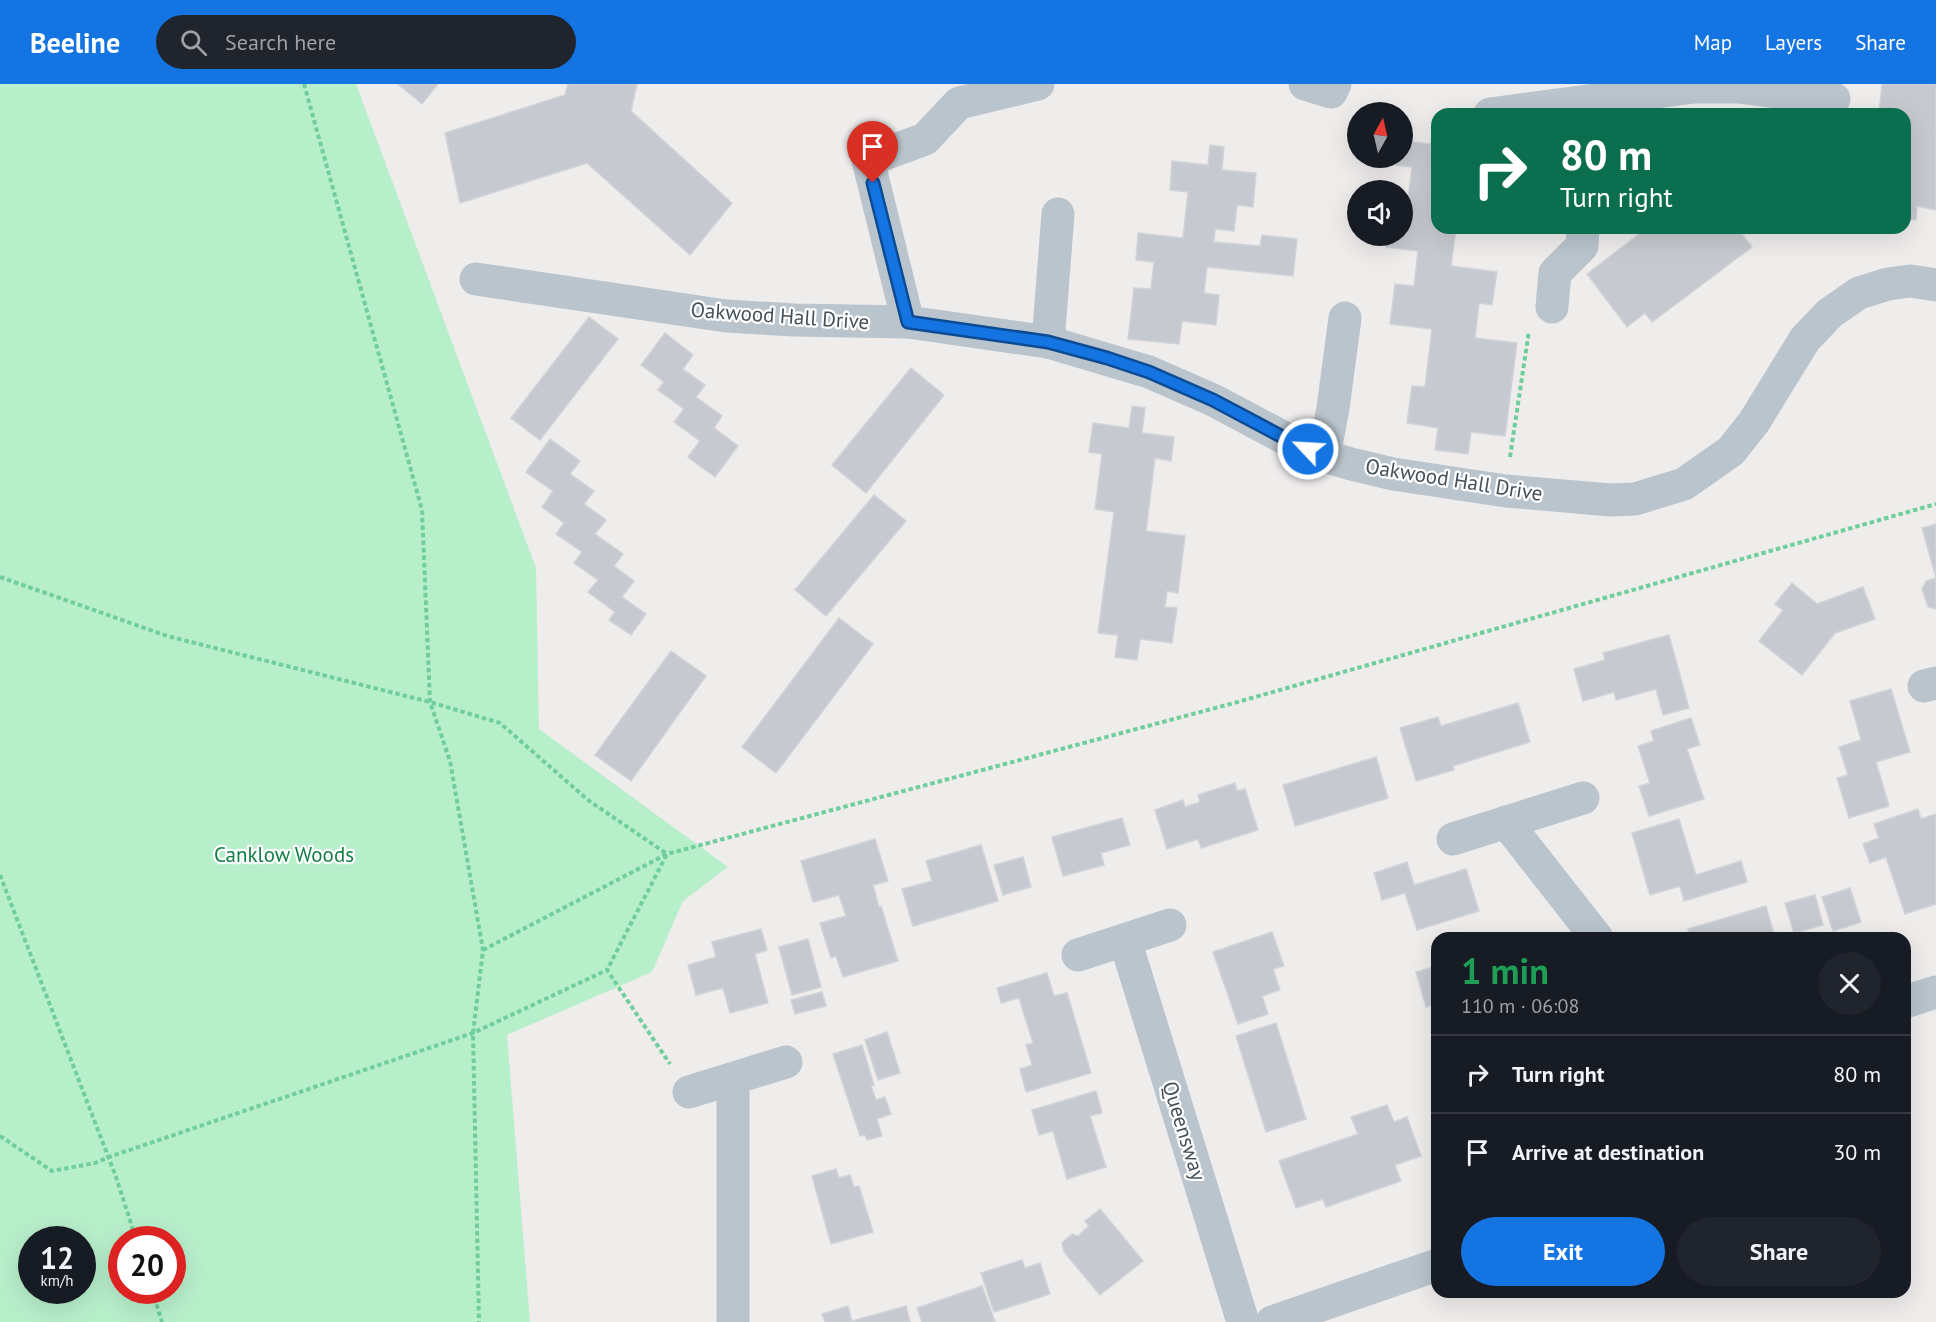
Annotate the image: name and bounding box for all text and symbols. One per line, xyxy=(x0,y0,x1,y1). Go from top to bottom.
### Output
search box xyxy=(156,15,576,69)
text: Beeline xyxy=(30,24,120,61)
icon: search xyxy=(177,26,210,59)
text: Search here xyxy=(225,28,336,56)
text: Map xyxy=(1694,29,1732,56)
text: Layers xyxy=(1765,29,1822,56)
text: Share xyxy=(1855,29,1906,56)
north arrow xyxy=(1347,102,1413,168)
map controls xyxy=(1347,102,1413,246)
pin xyxy=(847,121,898,183)
text: 80 m xyxy=(1560,127,1652,182)
icon: arrive xyxy=(856,130,889,163)
icon: right xyxy=(1461,132,1539,210)
button: sound xyxy=(1347,180,1413,246)
text: Turn right xyxy=(1560,180,1673,214)
street label: Oakwood Hall Drive xyxy=(690,296,870,335)
position arrow xyxy=(1276,417,1340,481)
street label: Oakwood Hall Drive xyxy=(1364,452,1545,507)
park label: Canklow Woods xyxy=(214,841,354,868)
text: 1 min xyxy=(1461,947,1549,994)
button: close xyxy=(1818,952,1881,1015)
text: 110 m · 06:08 xyxy=(1461,993,1579,1019)
icon: right xyxy=(1461,1058,1494,1091)
text: Turn right xyxy=(1512,1060,1604,1088)
text: 80 m xyxy=(1833,1060,1881,1088)
street label: Queensway xyxy=(1157,1078,1212,1184)
icon: arrive xyxy=(1461,1136,1494,1169)
text: Arrive at destination xyxy=(1512,1138,1704,1166)
text: 30 m xyxy=(1833,1138,1881,1166)
button: Exit xyxy=(1461,1217,1665,1286)
button: Share xyxy=(1677,1217,1881,1286)
speed limit sign: 20 xyxy=(108,1226,186,1304)
text: 12 xyxy=(40,1238,74,1277)
text: km/h xyxy=(41,1271,73,1290)

